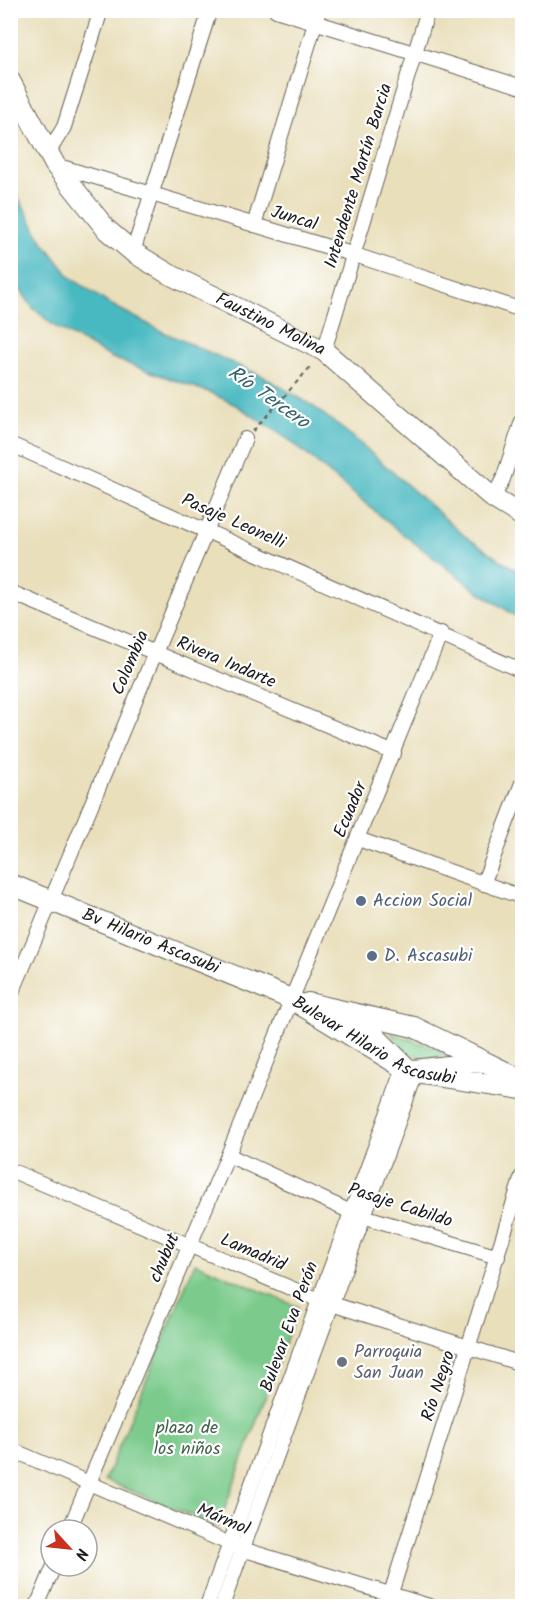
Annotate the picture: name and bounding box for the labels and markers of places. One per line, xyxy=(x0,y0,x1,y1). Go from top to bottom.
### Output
place label: Accion Social xyxy=(373,887,473,916)
marker: Accion Social xyxy=(354,894,368,908)
place label: D. Ascasubi xyxy=(384,942,473,971)
marker: D. Ascasubi xyxy=(365,949,379,963)
place label: Parroquia San Juan xyxy=(354,1338,424,1388)
marker: Parroquia San Juan xyxy=(335,1355,349,1369)

